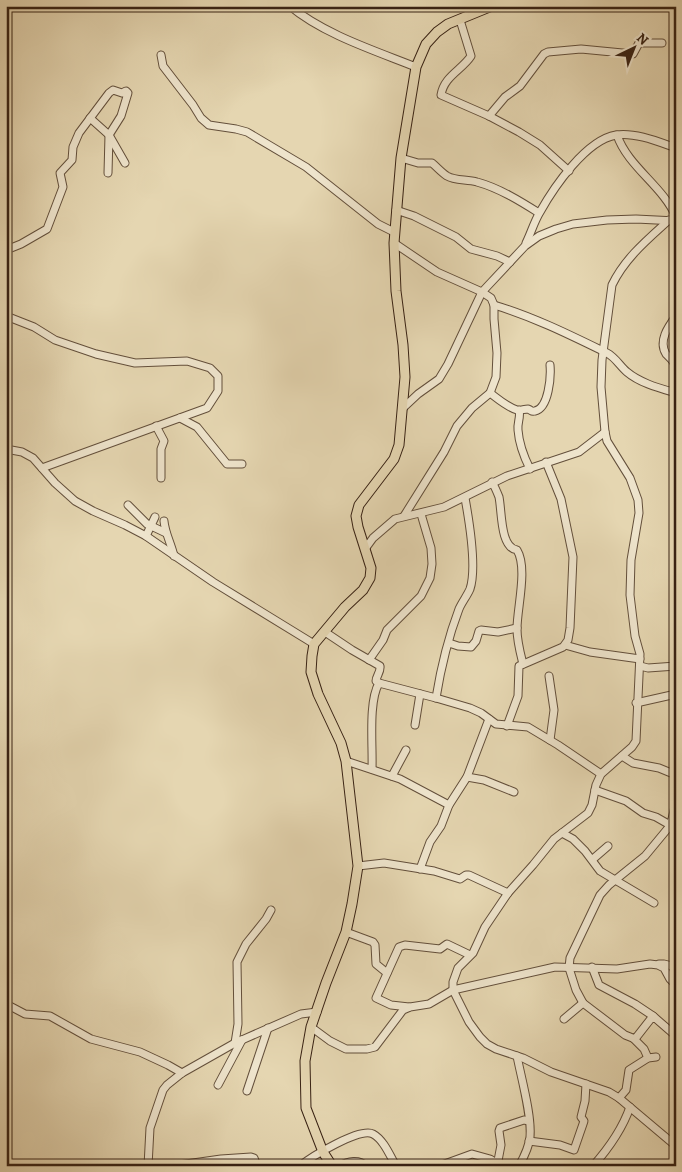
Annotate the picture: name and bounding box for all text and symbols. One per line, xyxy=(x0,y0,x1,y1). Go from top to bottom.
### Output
north arrow xyxy=(610,22,660,72)
text: N xyxy=(632,28,653,49)

